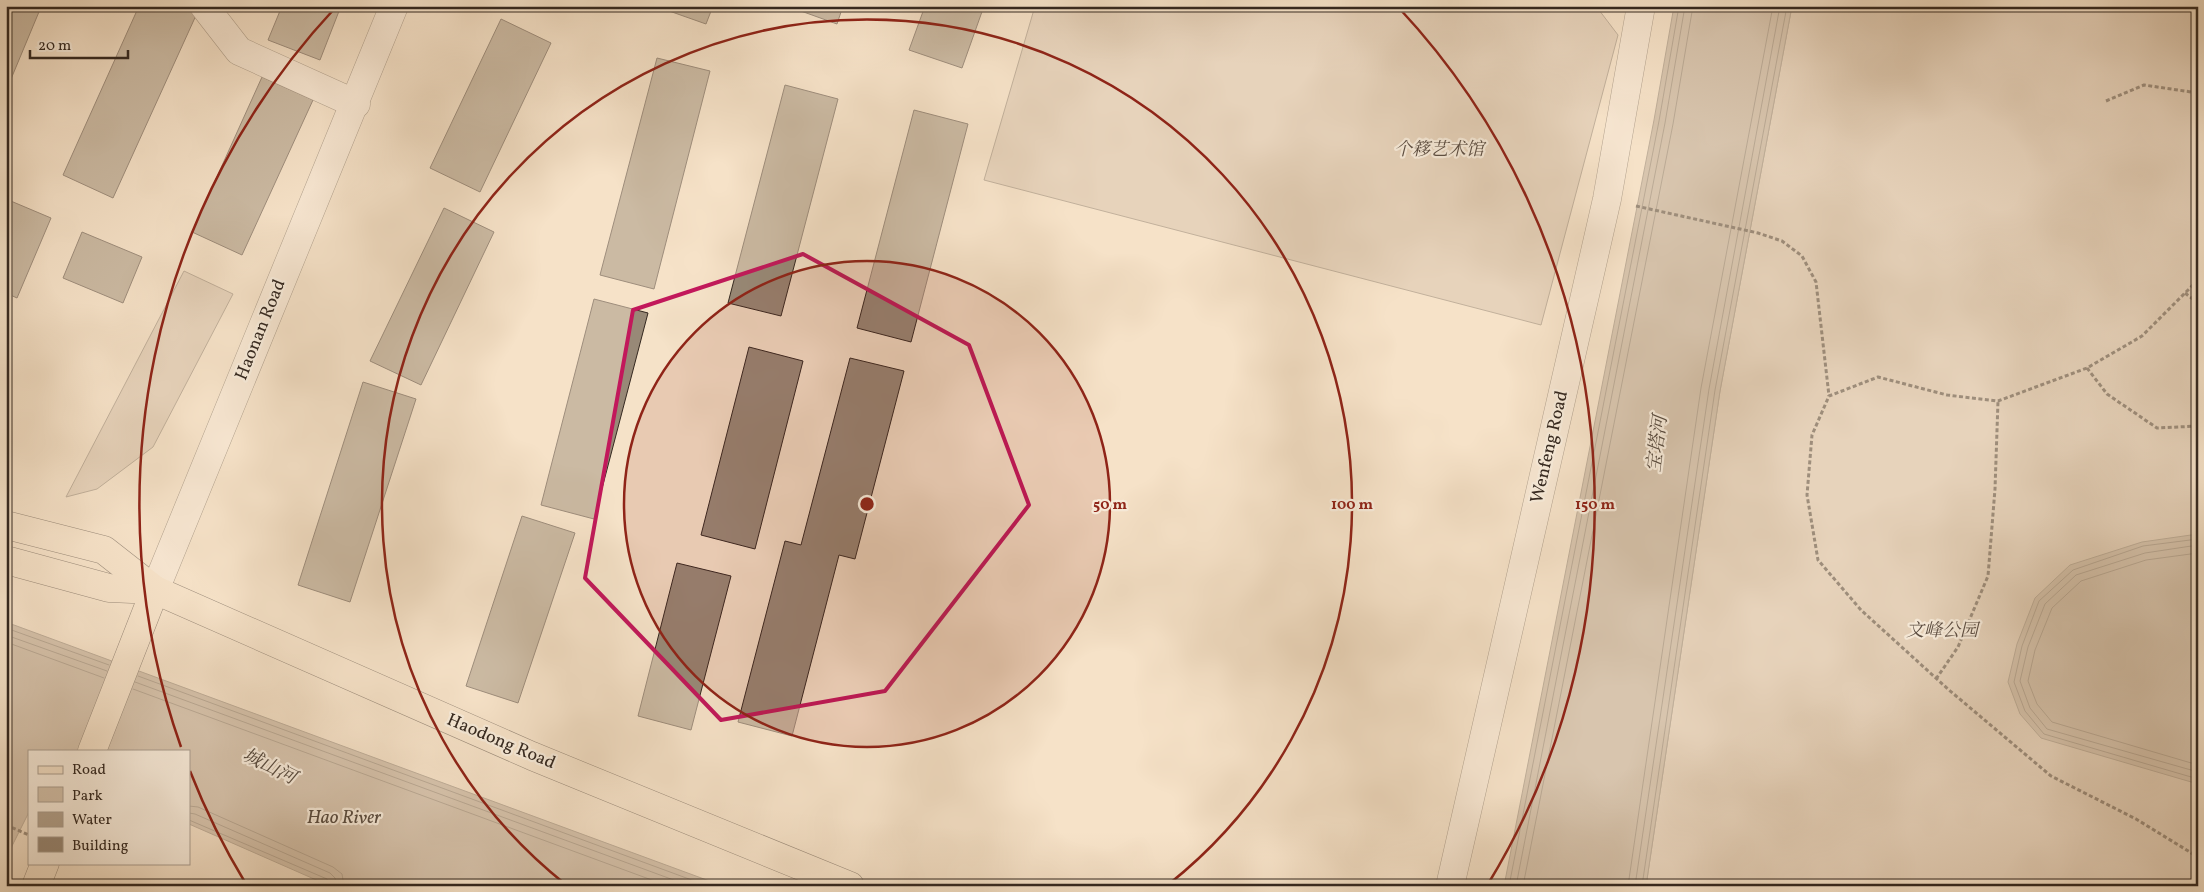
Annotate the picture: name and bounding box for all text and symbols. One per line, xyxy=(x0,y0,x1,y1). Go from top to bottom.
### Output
scale bar xyxy=(30,28,128,60)
text: 20 m xyxy=(38,36,71,57)
park label: 个簃艺术馆 xyxy=(1394,138,1487,163)
street label: Haonan Road xyxy=(229,276,293,384)
street label: Wenfeng Road xyxy=(1525,388,1575,506)
water label: 宝塔河 xyxy=(1642,411,1675,474)
centre of rings xyxy=(858,495,876,513)
text: 50 m xyxy=(1093,495,1127,516)
text: 100 m xyxy=(1331,495,1374,516)
text: 150 m xyxy=(1575,495,1615,516)
park label: 文峰公园 xyxy=(1906,619,1981,644)
street label: Haodong Road xyxy=(443,708,559,776)
water label: 城山河 xyxy=(238,743,303,792)
legend xyxy=(28,750,190,864)
text: Road xyxy=(72,760,106,781)
text: Park xyxy=(72,786,103,807)
water label: Hao River xyxy=(307,805,382,831)
text: Water xyxy=(72,810,112,831)
text: Building xyxy=(72,836,129,857)

